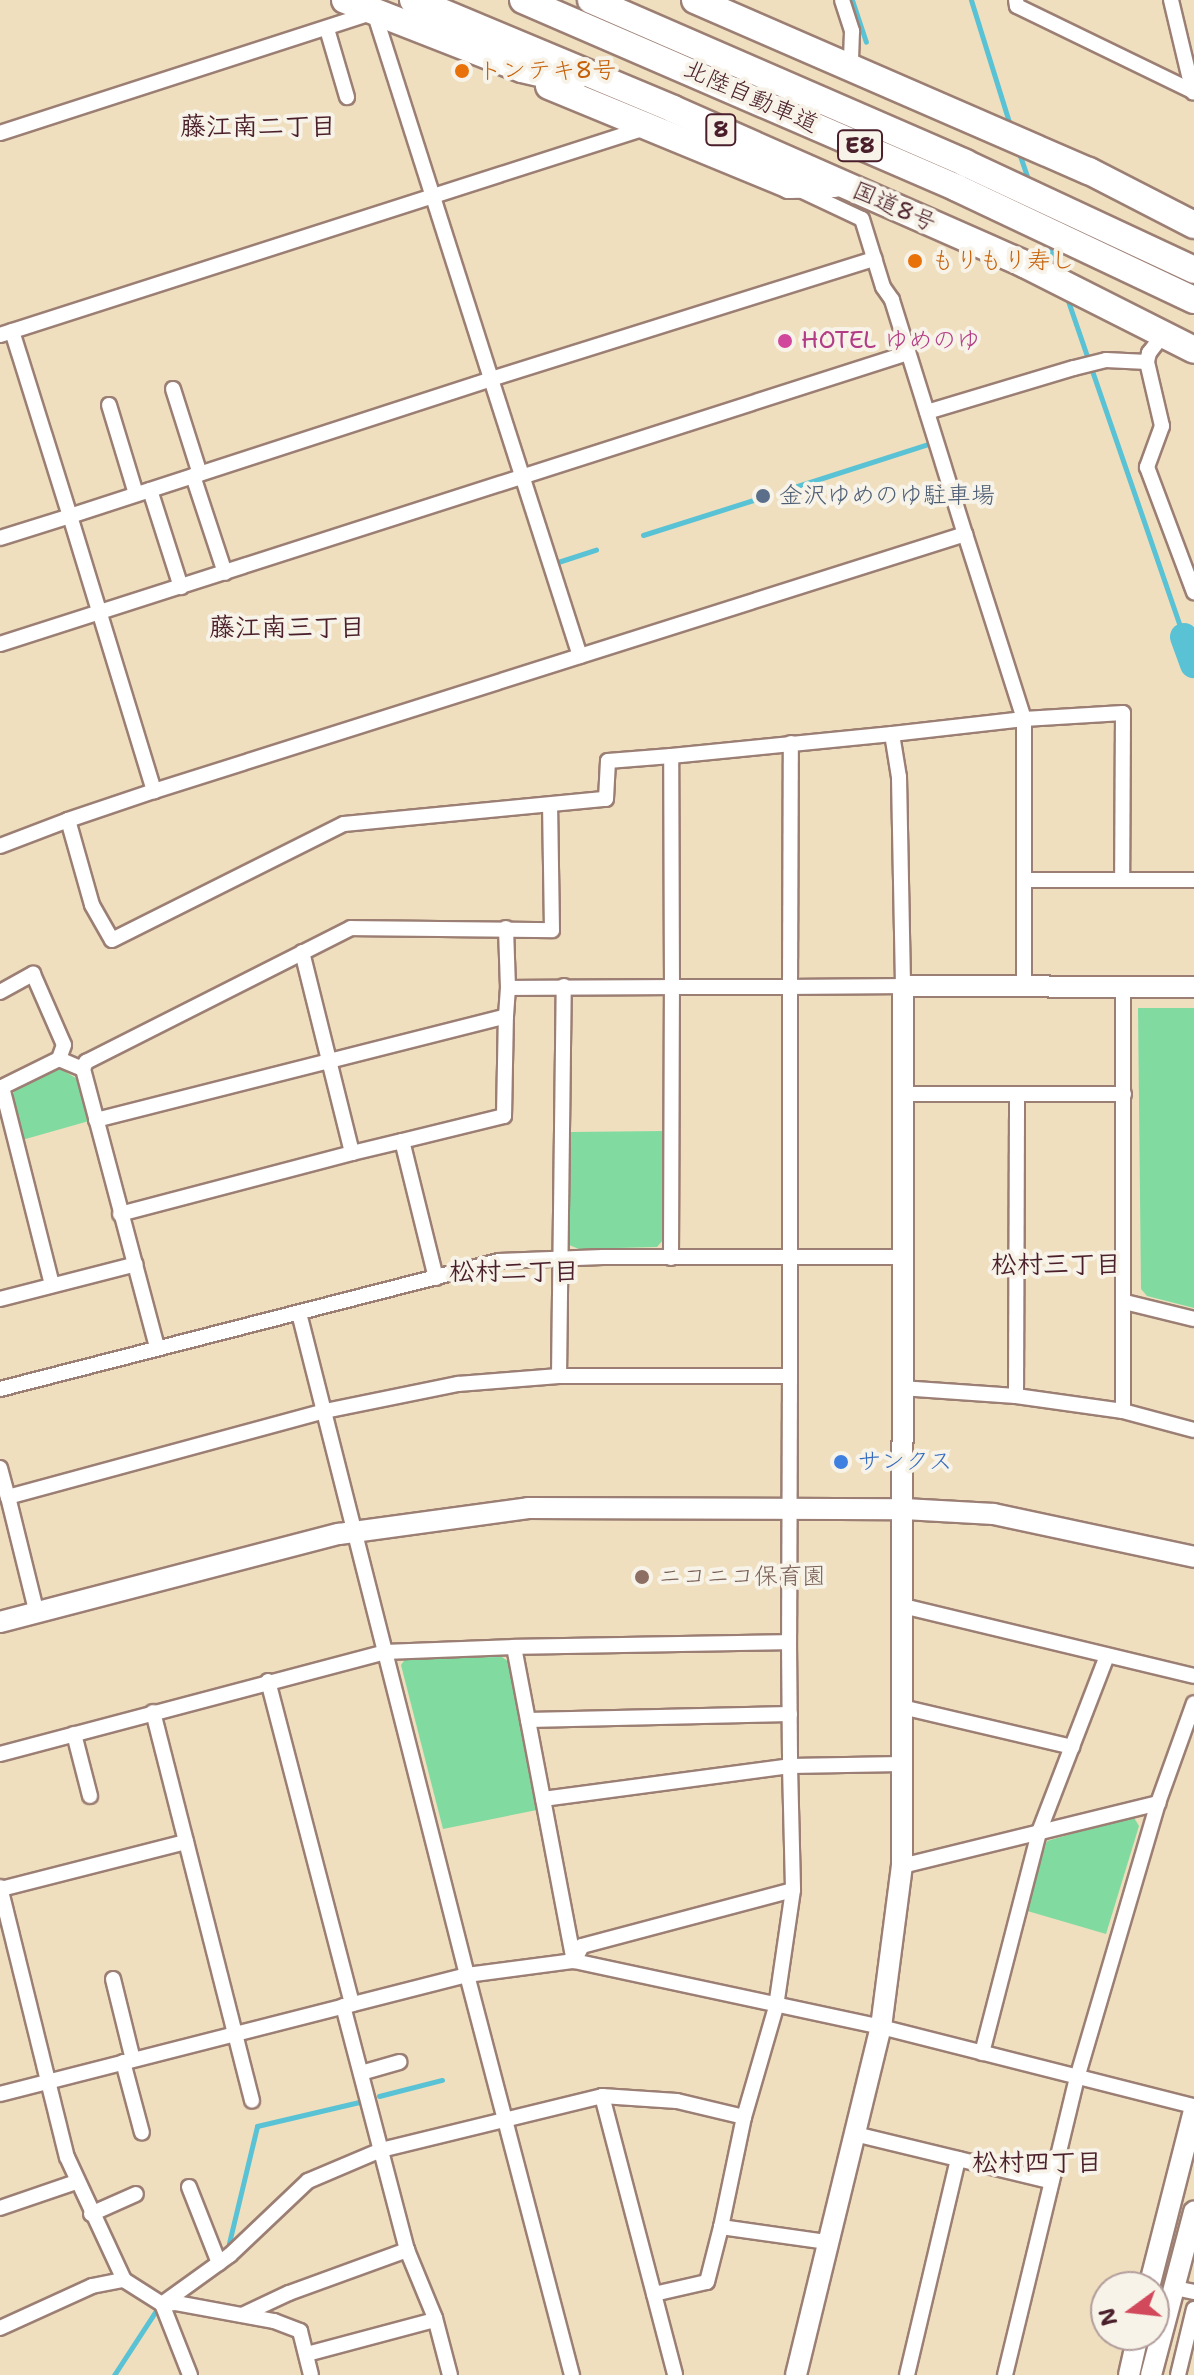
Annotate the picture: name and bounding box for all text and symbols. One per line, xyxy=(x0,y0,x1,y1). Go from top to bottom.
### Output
street label: 北陸自動車道 xyxy=(679,55,823,139)
place label: トンテキ8号 xyxy=(478,57,615,85)
marker: トンテキ8号 xyxy=(453,62,471,80)
district label: 藤江南二丁目 xyxy=(180,110,336,142)
road number: 8 xyxy=(705,112,737,148)
road number: E8 xyxy=(836,128,884,164)
street label: 国道8号 xyxy=(848,176,940,238)
place label: もりもり寿し xyxy=(931,247,1075,275)
marker: もりもり寿し xyxy=(906,252,924,270)
place label: HOTEL ゆめのゆ xyxy=(801,327,980,355)
marker: HOTEL ゆめのゆ xyxy=(776,332,794,350)
place label: 金沢ゆめのゆ駐車場 xyxy=(779,482,995,510)
marker: 金沢ゆめのゆ駐車場 xyxy=(754,487,772,505)
district label: 藤江南三丁目 xyxy=(209,611,365,643)
district label: 松村三丁目 xyxy=(991,1248,1121,1280)
district label: 松村二丁目 xyxy=(449,1255,579,1287)
place label: サンクス xyxy=(857,1448,953,1476)
marker: サンクス xyxy=(832,1453,850,1471)
place label: ニコニコ保育園 xyxy=(658,1563,826,1591)
marker: ニコニコ保育園 xyxy=(633,1568,651,1586)
district label: 松村四丁目 xyxy=(972,2146,1102,2178)
north arrow xyxy=(1090,2271,1170,2351)
text: N xyxy=(1092,2305,1125,2329)

